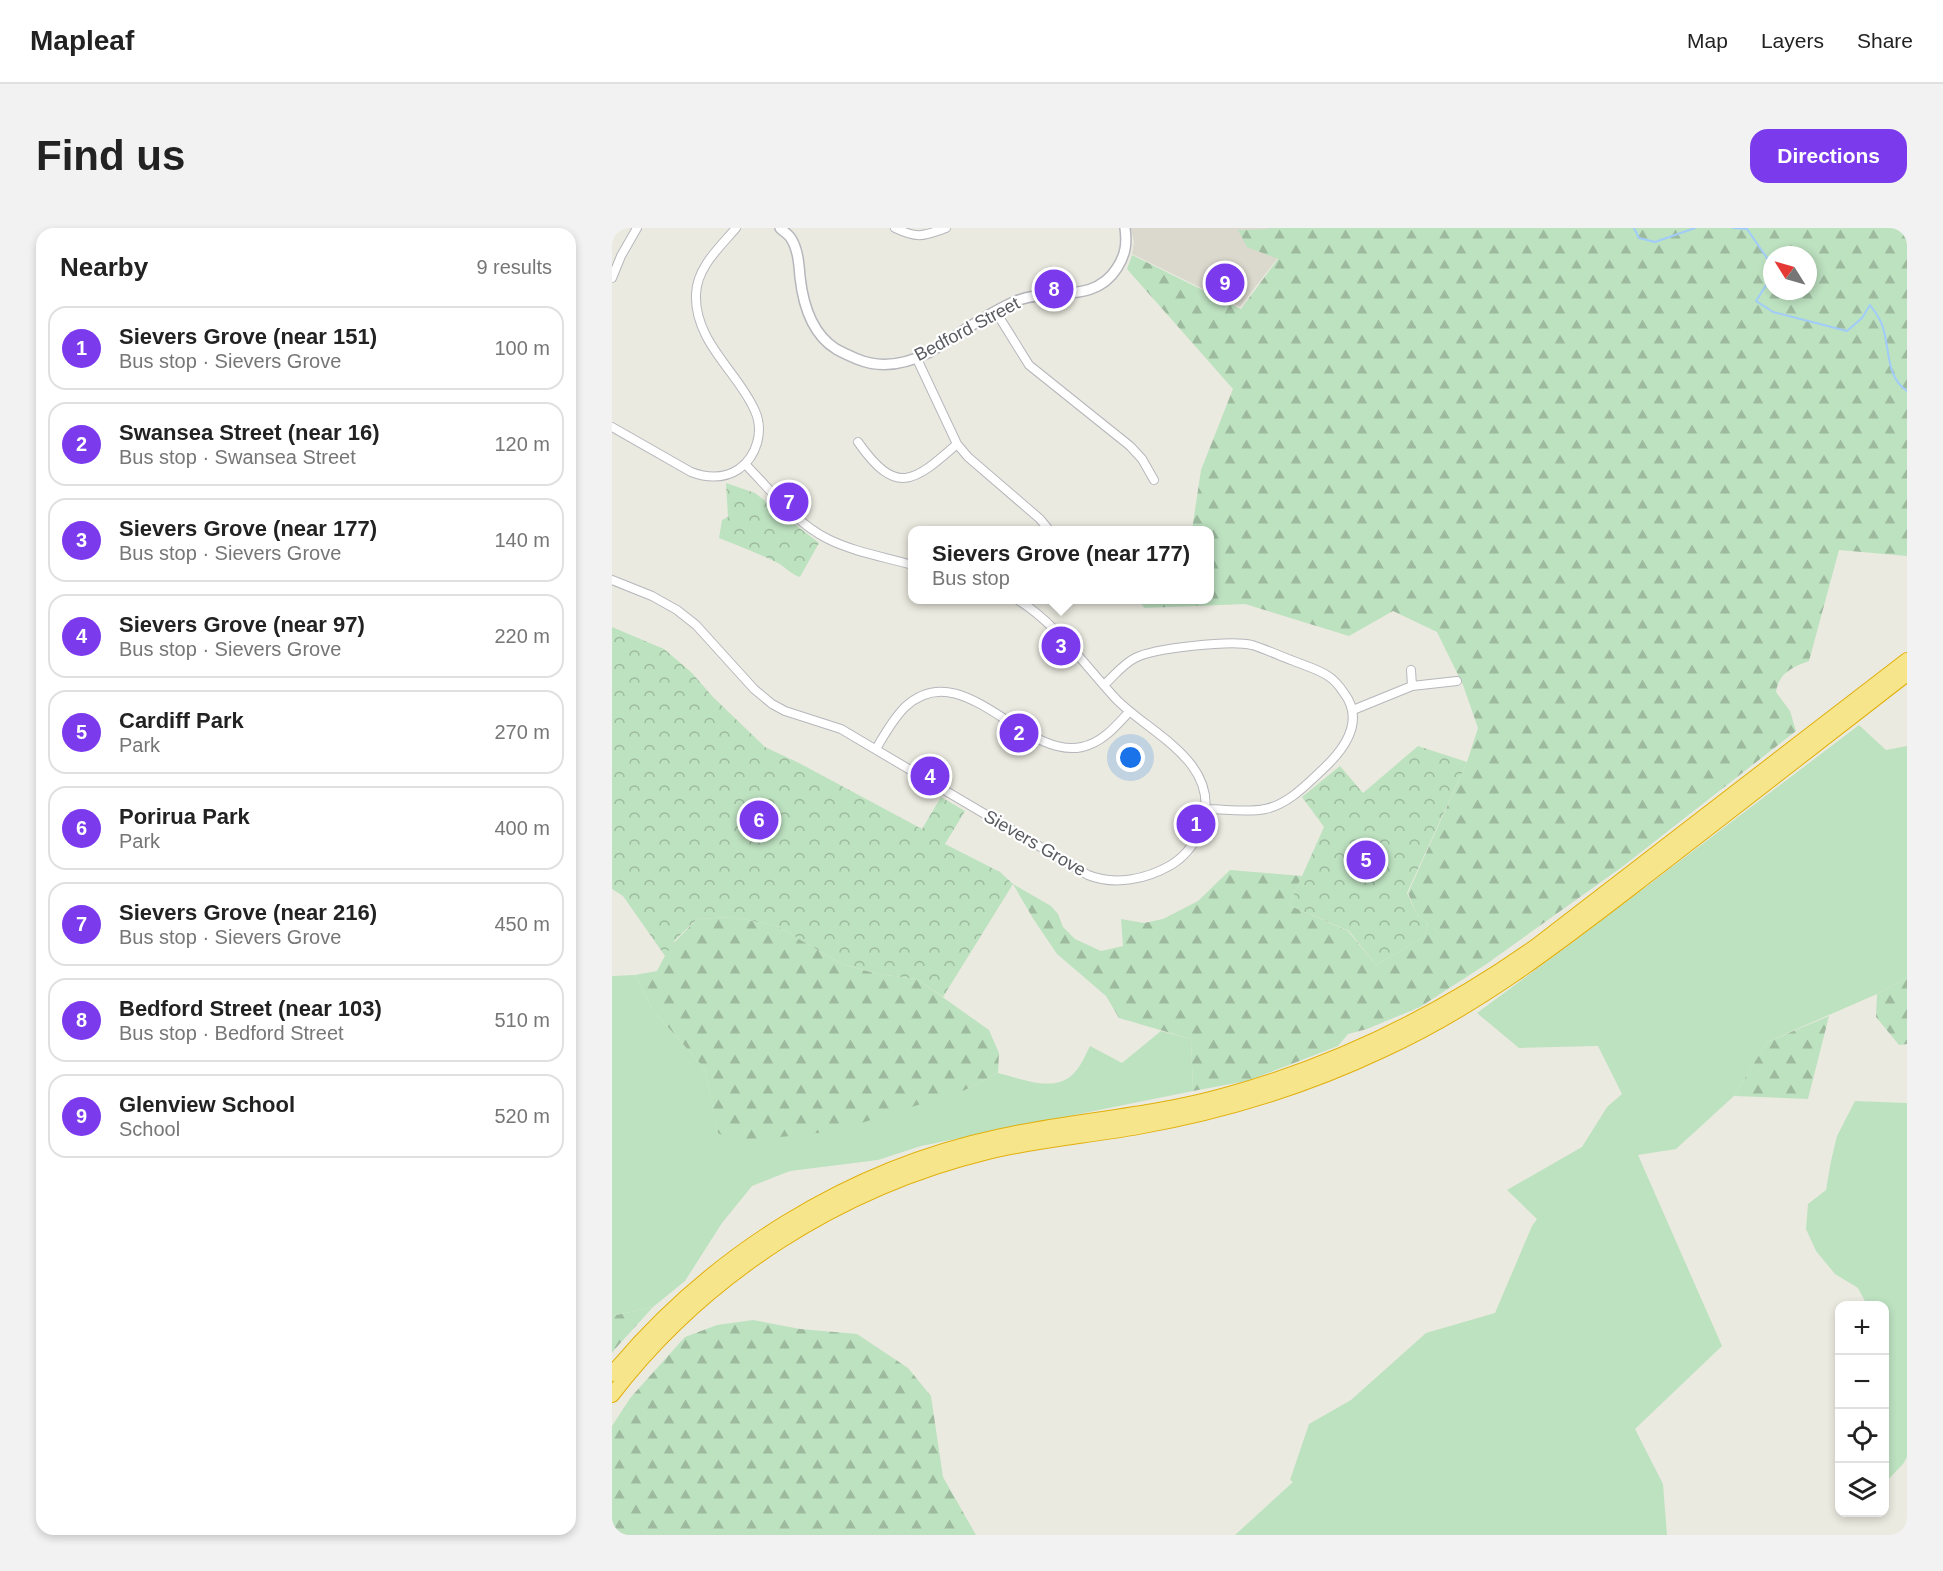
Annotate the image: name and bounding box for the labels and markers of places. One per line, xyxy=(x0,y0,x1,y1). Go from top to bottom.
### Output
pin: 9 xyxy=(1206,260,1244,306)
pin: 8 xyxy=(1034,266,1074,312)
pin: 7 xyxy=(770,480,808,524)
pin: 3 xyxy=(1042,624,1080,668)
pin: 2 xyxy=(1000,710,1038,756)
pin: 4 xyxy=(910,754,950,798)
pin: 6 xyxy=(740,798,778,842)
pin: 1 xyxy=(1176,802,1216,846)
pin: 5 xyxy=(1346,838,1386,882)

